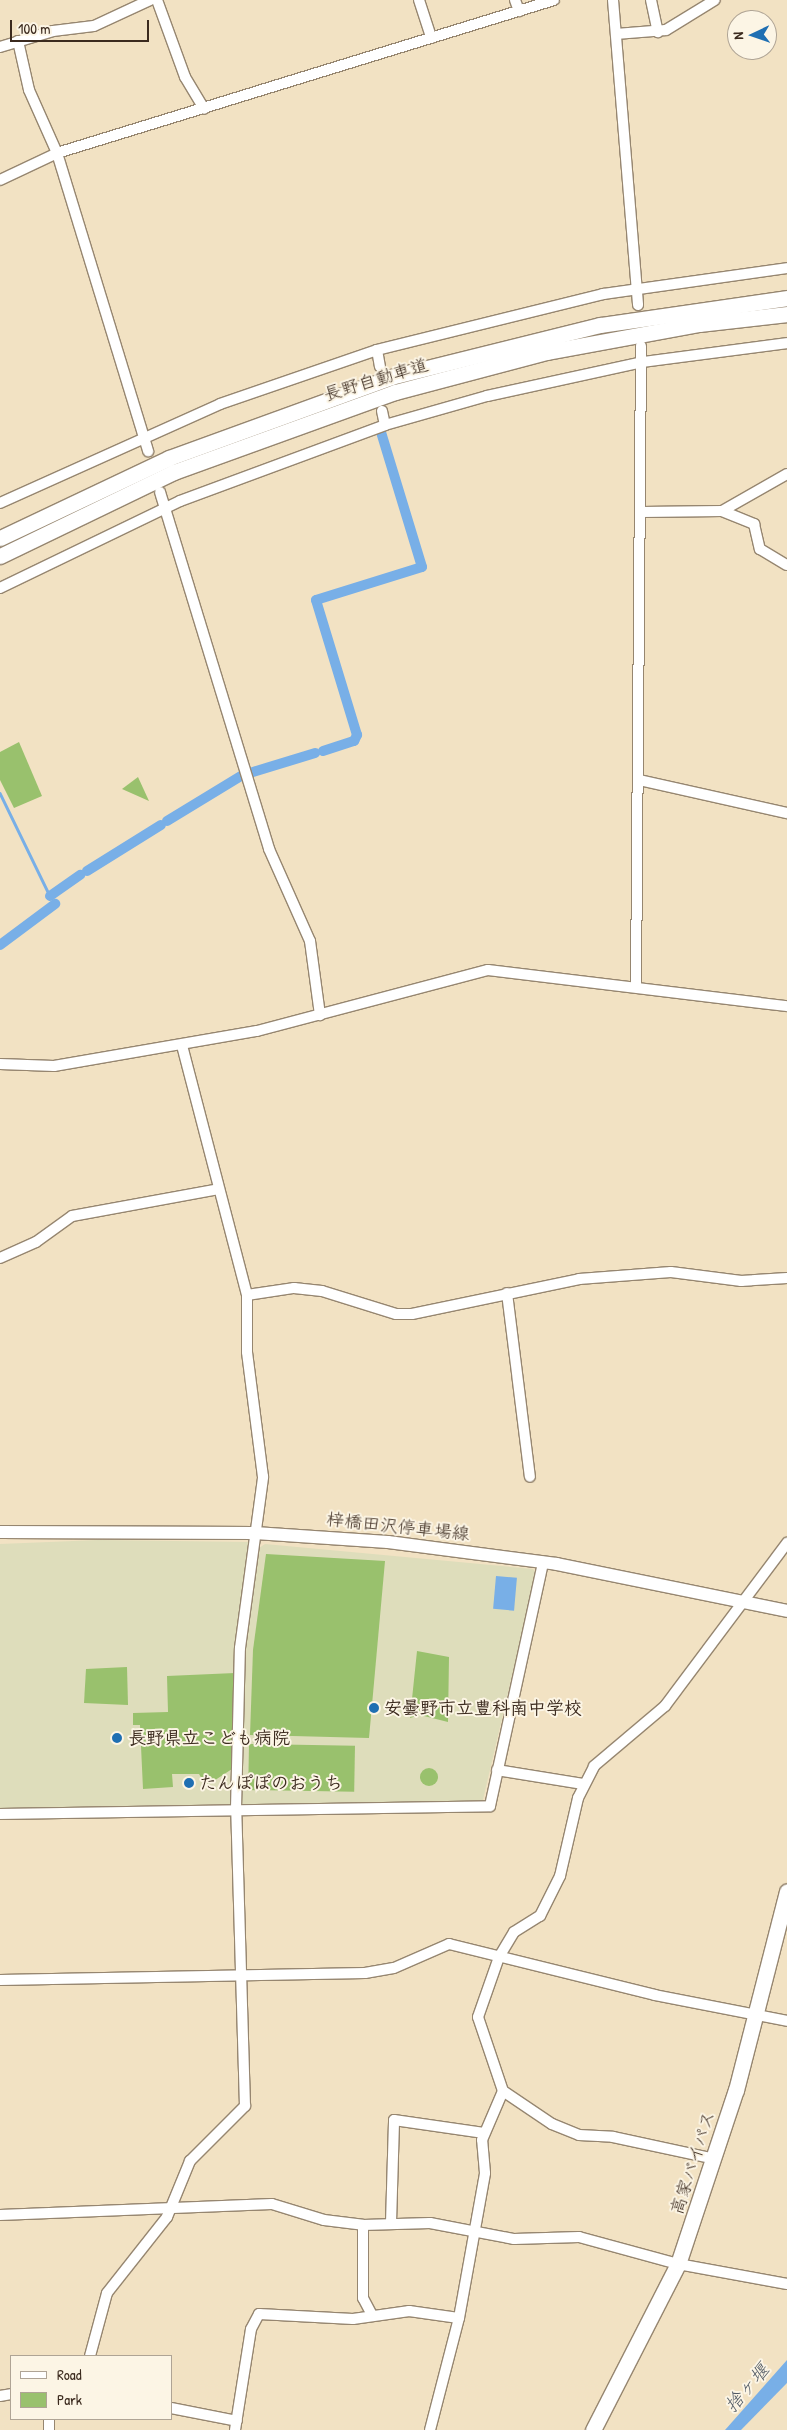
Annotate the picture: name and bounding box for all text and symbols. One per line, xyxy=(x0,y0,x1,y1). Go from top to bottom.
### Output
scale bar xyxy=(12,10,151,42)
north arrow xyxy=(727,10,777,60)
text: 100 m xyxy=(18,18,51,39)
text: N xyxy=(728,32,747,40)
street label: 長野自動車道 xyxy=(321,354,431,406)
street label: 梓橋田沢停車場線 xyxy=(325,1509,471,1545)
place label: 安曇野市立豊科南中学校 xyxy=(384,1697,582,1719)
marker: 安曇野市立豊科南中学校 xyxy=(368,1702,380,1714)
place label: 長野県立こども病院 xyxy=(128,1727,290,1749)
marker: 長野県立こども病院 xyxy=(110,1731,124,1745)
place label: たんぽぽのおうち xyxy=(199,1772,343,1794)
marker: たんぽぽのおうち xyxy=(183,1777,195,1789)
street label: 高家バイパス xyxy=(666,2108,720,2218)
legend xyxy=(10,2355,172,2420)
water label: 捨ヶ堰 xyxy=(720,2359,774,2417)
text: Road xyxy=(57,2364,82,2385)
text: Park xyxy=(57,2389,82,2410)

